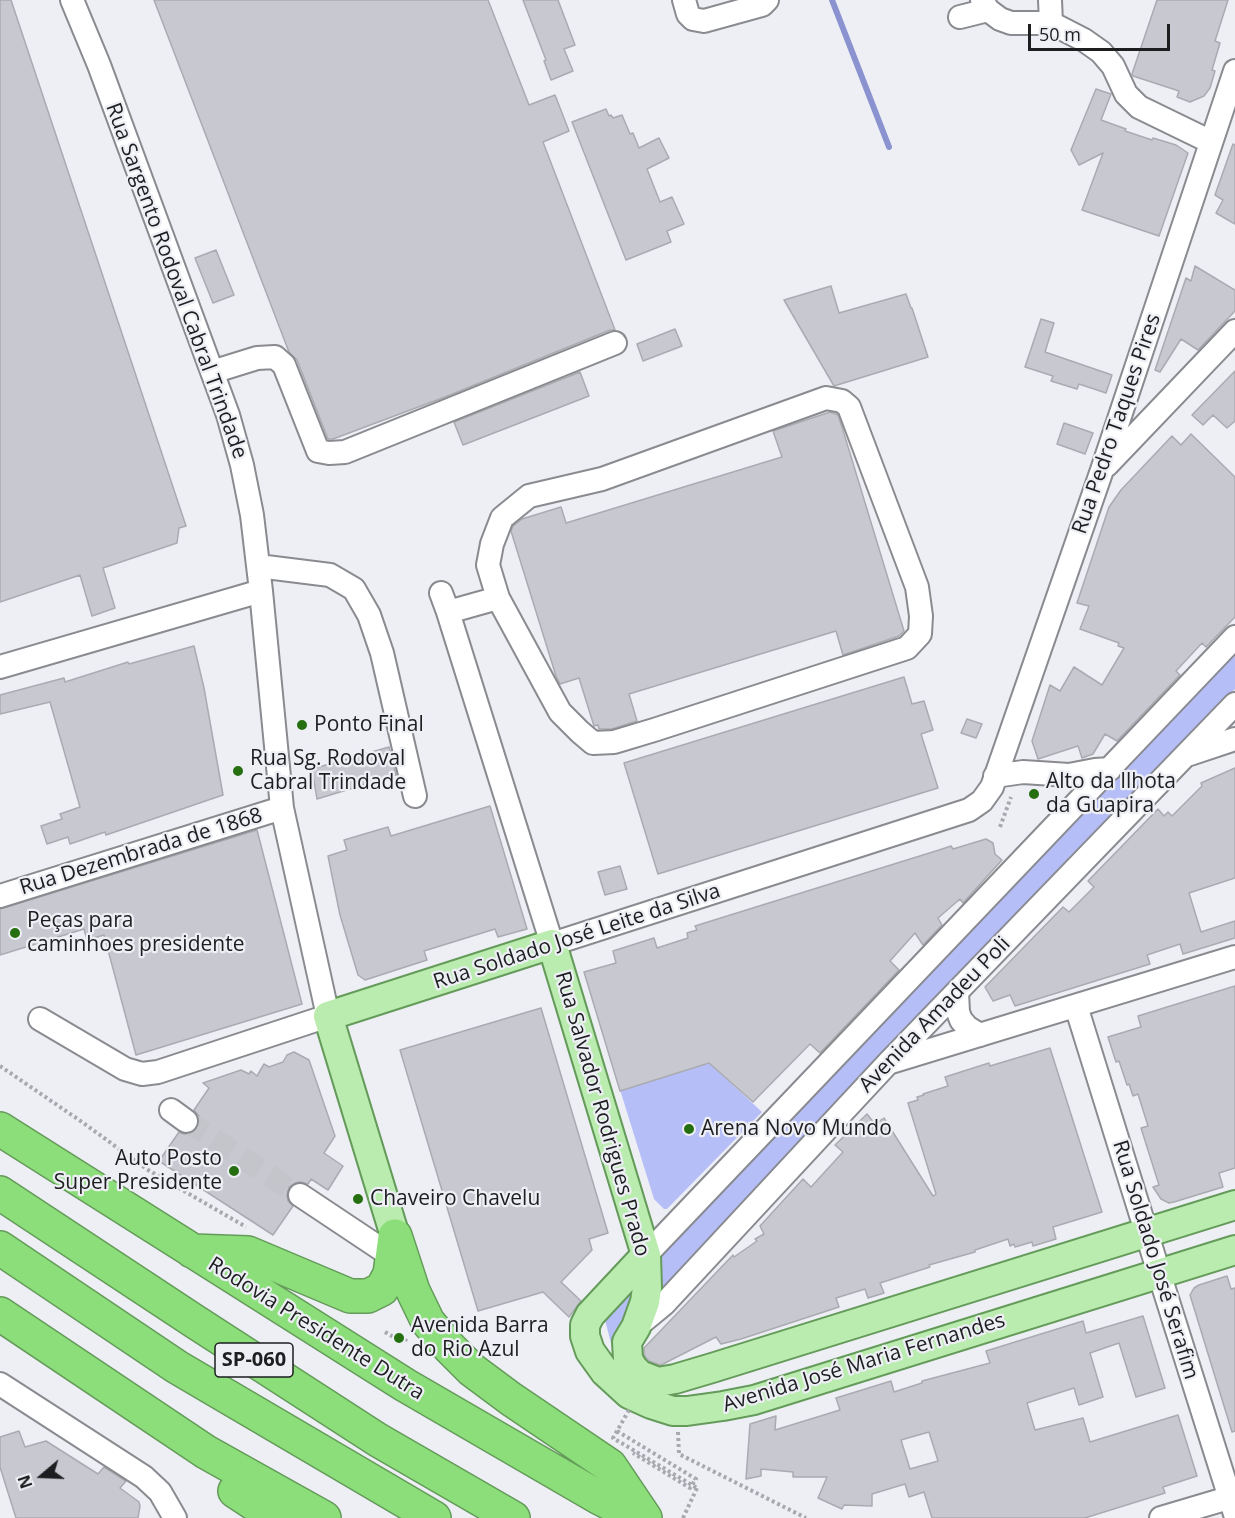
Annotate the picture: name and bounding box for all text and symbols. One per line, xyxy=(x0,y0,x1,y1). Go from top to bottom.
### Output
scale bar xyxy=(1031,12,1174,50)
text: 50 m xyxy=(1039,22,1081,46)
street label: Rua Sargento Rodoval Cabral Trindade xyxy=(100,100,252,462)
street label: Rua Pedro Taques Pires xyxy=(1067,310,1167,538)
place label: Ponto Final xyxy=(314,712,424,738)
marker: Ponto Final xyxy=(295,718,309,732)
place label: Rua Sg. Rodoval Cabral Trindade xyxy=(250,746,406,796)
marker: Rua Sg. Rodoval Cabral Trindade xyxy=(231,764,245,778)
place label: Alto da Ilhota da Guapira xyxy=(1046,769,1176,819)
marker: Alto da Ilhota da Guapira xyxy=(1027,787,1041,801)
street label: Rua Dezembrada de 1868 xyxy=(17,803,265,901)
street label: Rua Soldado José Leite da Silva xyxy=(430,879,724,995)
place label: Peças para caminhoes presidente xyxy=(27,908,244,958)
marker: Peças para caminhoes presidente xyxy=(8,926,22,940)
street label: Avenida Amadeu Poli xyxy=(854,932,1016,1098)
street label: Rua Salvador Rodrigues Prado xyxy=(549,969,655,1259)
place label: Arena Novo Mundo xyxy=(701,1116,892,1142)
marker: Arena Novo Mundo xyxy=(682,1122,696,1136)
street label: Rua Soldado José Serafim xyxy=(1107,1137,1203,1383)
place label: Auto Posto Super Presidente xyxy=(54,1146,222,1196)
marker: Auto Posto Super Presidente xyxy=(227,1164,241,1178)
place label: Chaveiro Chavelu xyxy=(370,1186,540,1212)
marker: Chaveiro Chavelu xyxy=(351,1192,365,1206)
street label: Rodovia Presidente Dutra xyxy=(203,1252,429,1406)
street label: Avenida José Maria Fernandes xyxy=(720,1308,1008,1418)
place label: Avenida Barra do Rio Azul xyxy=(411,1313,549,1363)
marker: Avenida Barra do Rio Azul xyxy=(392,1331,406,1345)
road number: SP-060 xyxy=(215,1343,293,1377)
north arrow xyxy=(12,1446,72,1506)
text: N xyxy=(12,1472,38,1492)

